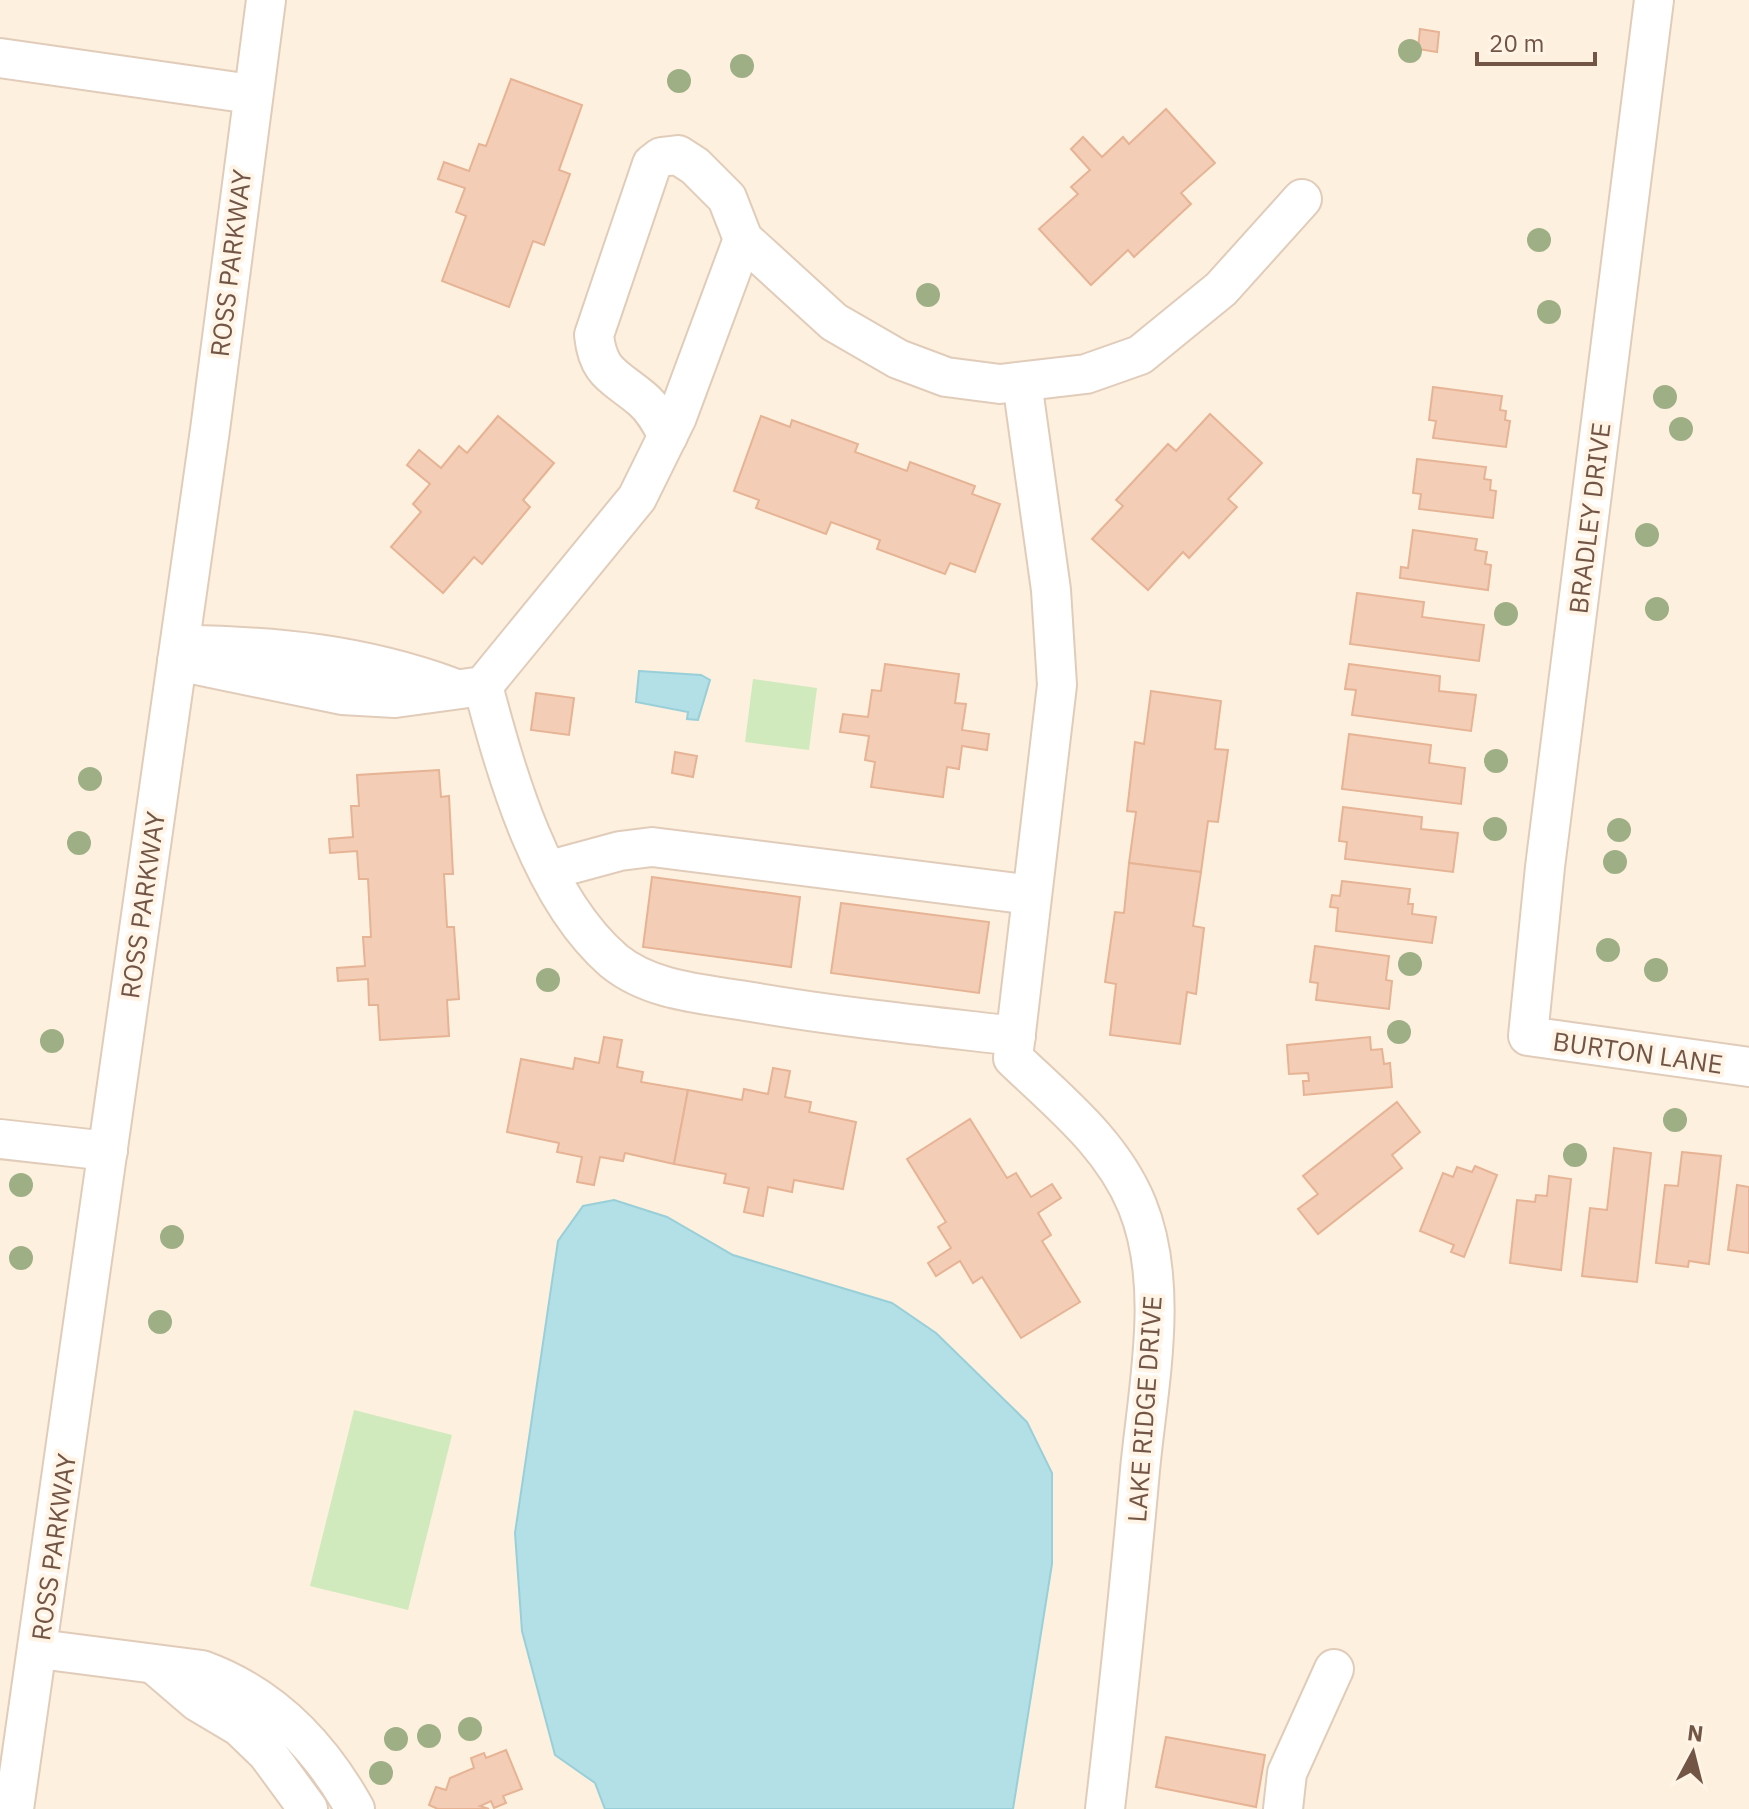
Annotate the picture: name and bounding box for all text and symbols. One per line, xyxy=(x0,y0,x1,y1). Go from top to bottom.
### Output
scale bar xyxy=(1477,16,1595,66)
text: 20 m xyxy=(1489,27,1544,59)
street label: ROSS PARKWAY xyxy=(202,167,258,359)
street label: BRADLEY DRIVE xyxy=(1560,420,1618,616)
street label: ROSS PARKWAY xyxy=(112,809,172,1001)
street label: BURTON LANE xyxy=(1551,1023,1725,1081)
street label: LAKE RIDGE DRIVE xyxy=(1119,1294,1169,1524)
street label: ROSS PARKWAY xyxy=(23,1451,83,1643)
north arrow xyxy=(1653,1713,1733,1793)
text: N xyxy=(1686,1717,1705,1748)

